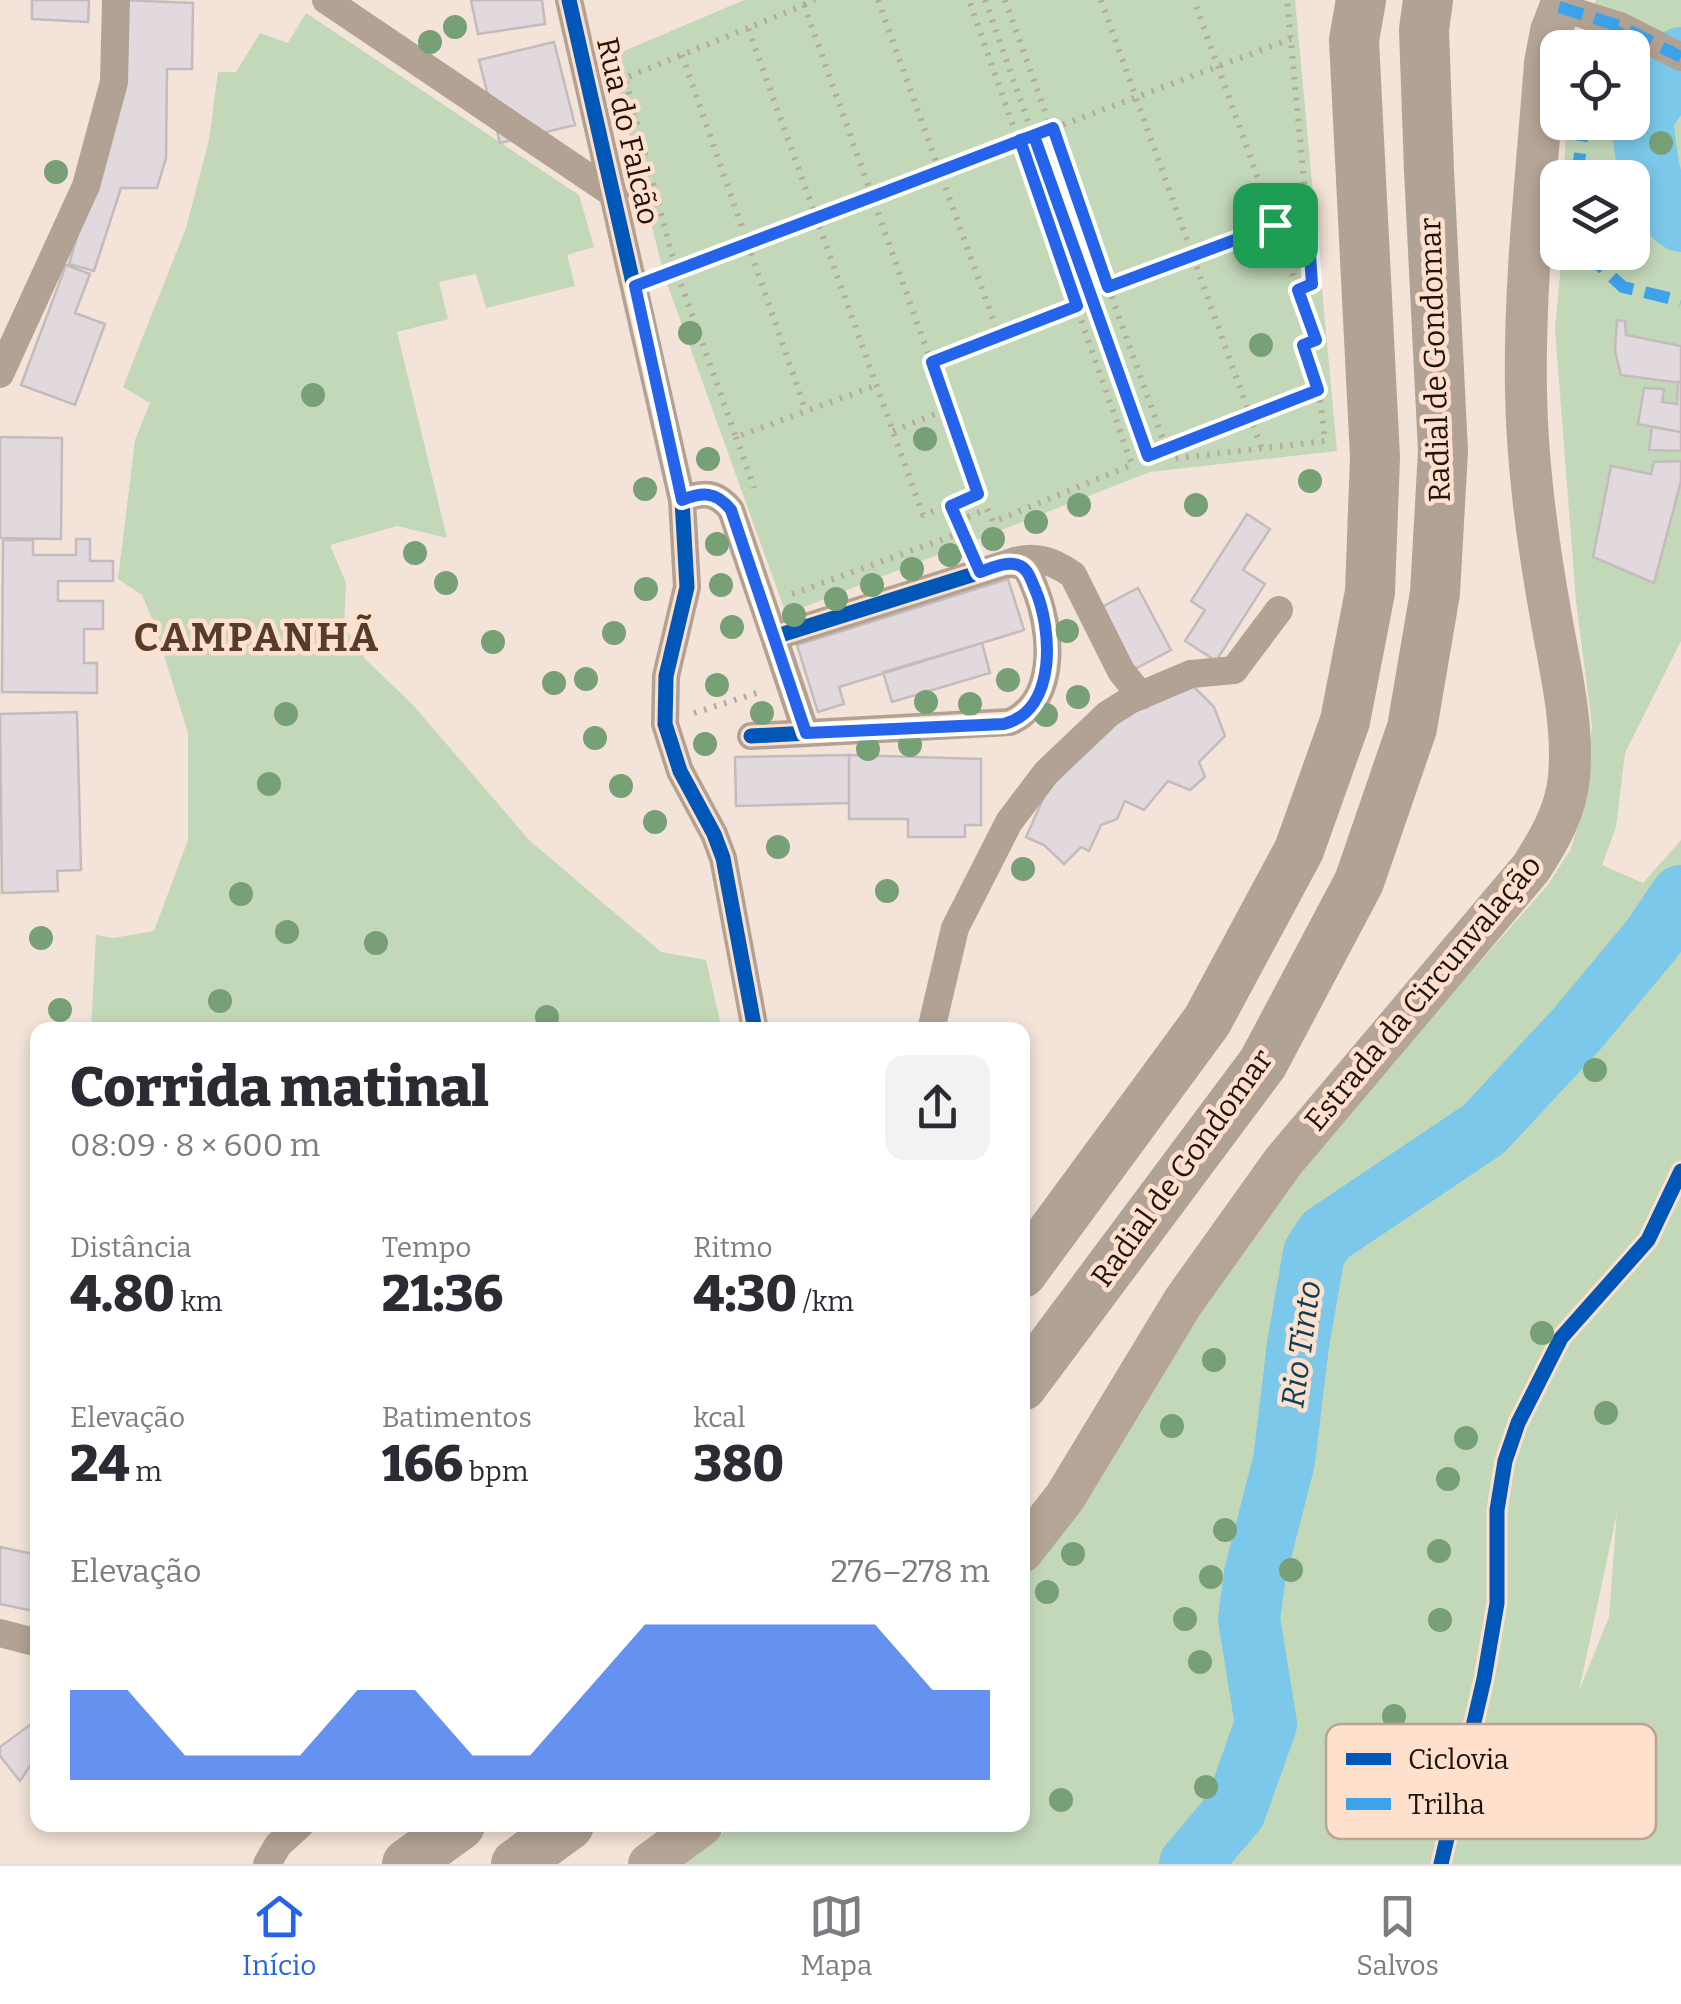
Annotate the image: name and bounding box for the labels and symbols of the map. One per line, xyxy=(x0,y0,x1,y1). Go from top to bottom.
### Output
street label: Rua do Falcão xyxy=(589,34,667,228)
pin xyxy=(1233,183,1318,268)
street label: Radial de Gondomar xyxy=(1412,217,1458,503)
district label: CAMPANHÃ xyxy=(133,614,381,662)
street label: Estrada da Circunvalação xyxy=(1297,848,1549,1138)
street label: Radial de Gondomar xyxy=(1084,1042,1280,1294)
water label: Rio Tinto xyxy=(1273,1278,1329,1410)
legend xyxy=(1326,1724,1656,1839)
text: Ciclovia xyxy=(1408,1743,1509,1776)
text: Trilha xyxy=(1408,1788,1485,1821)

